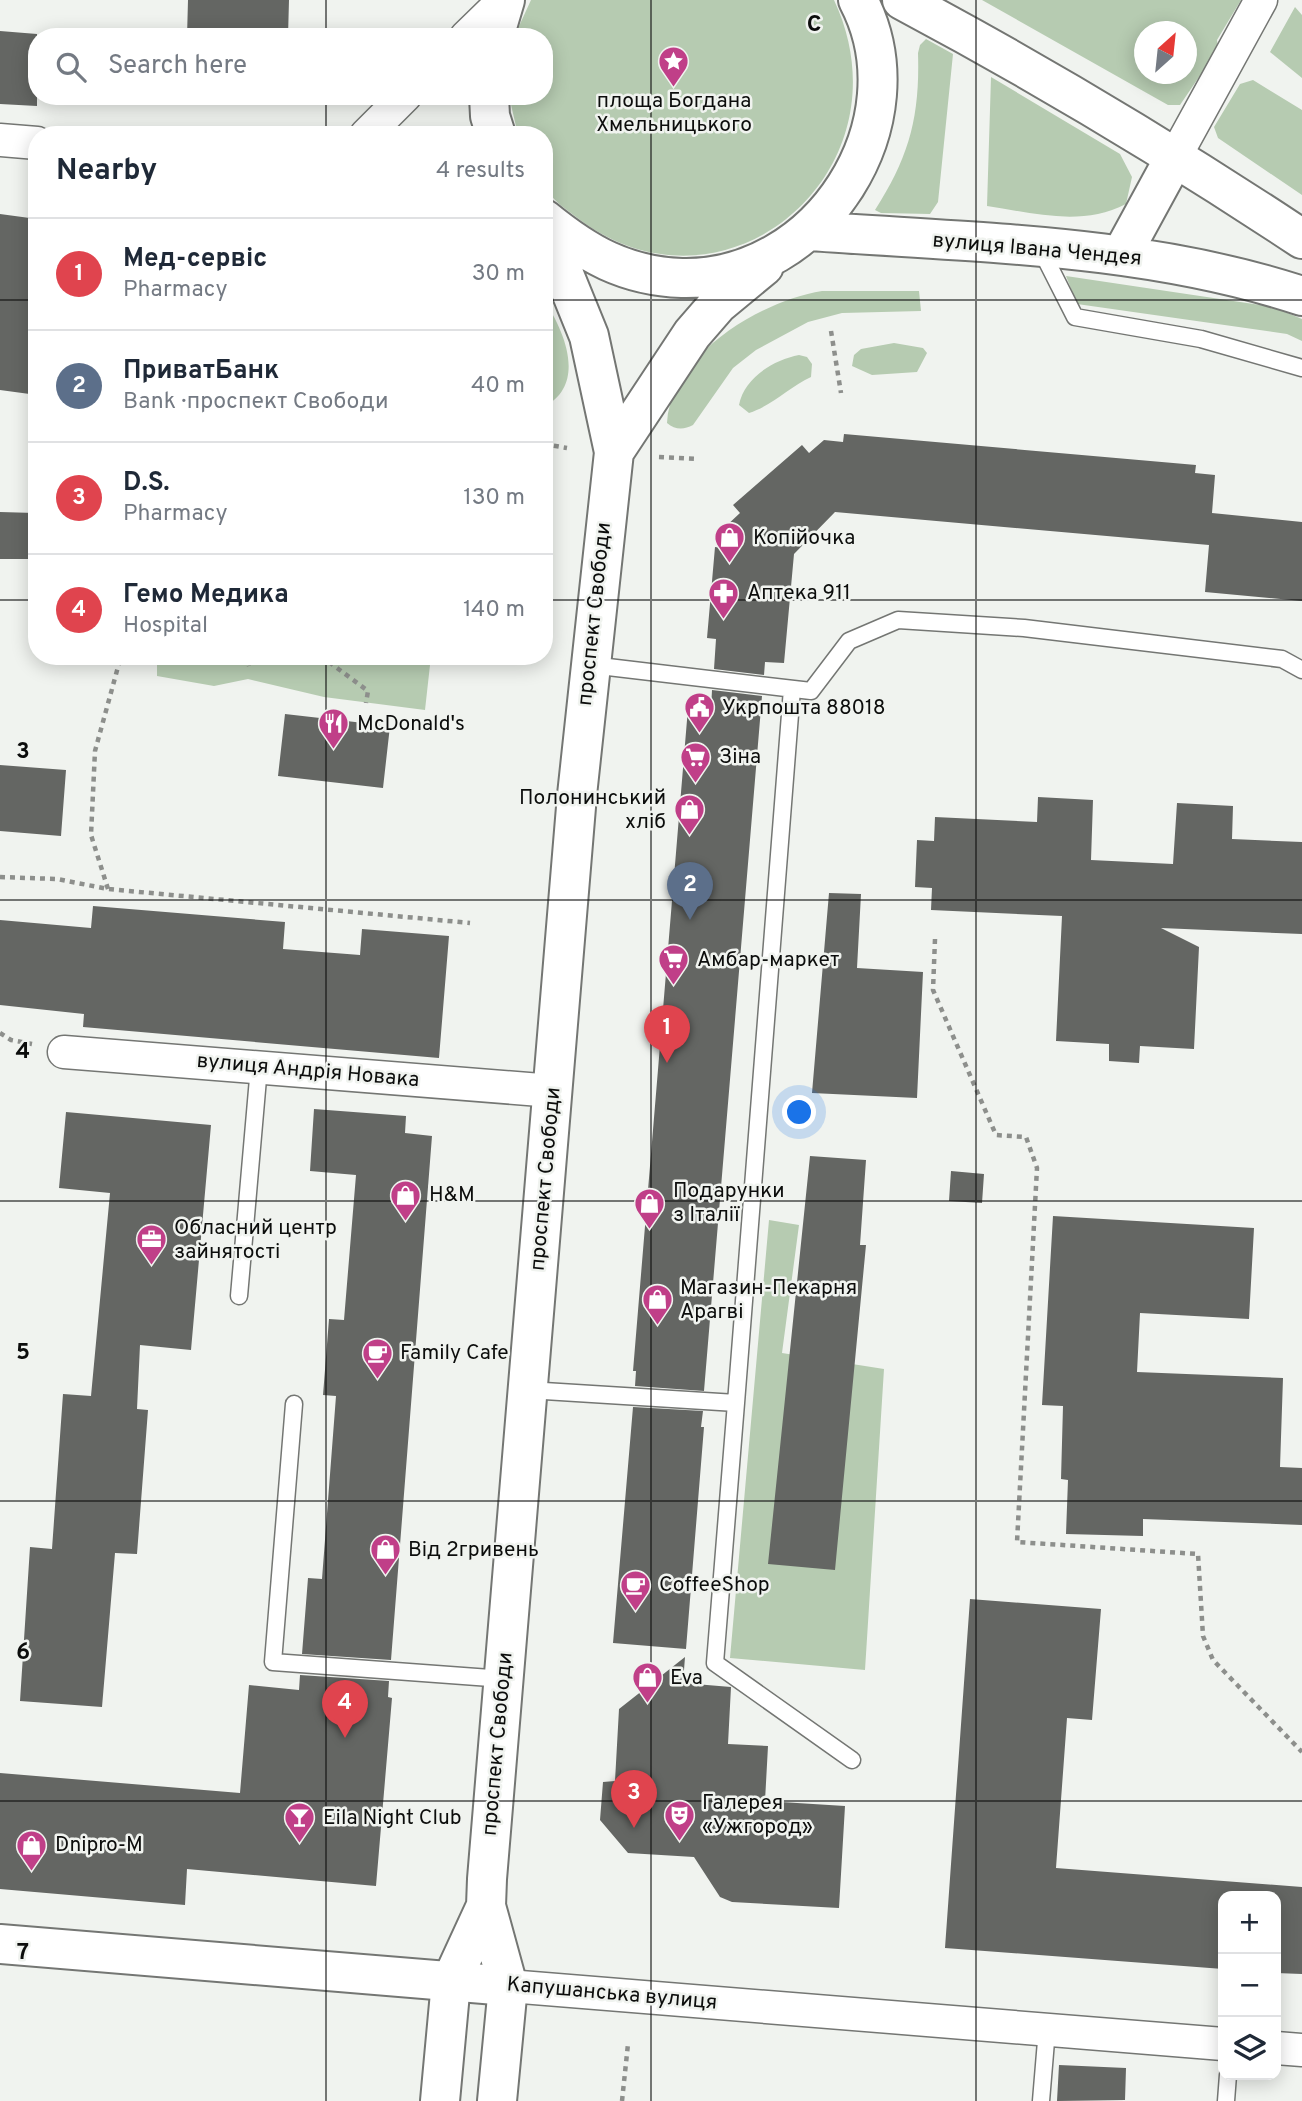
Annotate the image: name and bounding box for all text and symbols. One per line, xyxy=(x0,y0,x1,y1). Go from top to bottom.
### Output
text: C xyxy=(807,11,821,40)
north arrow xyxy=(1134,21,1197,84)
search box xyxy=(28,28,553,105)
place icon: площа Богдана Хмельницького xyxy=(657,44,691,88)
icon: search xyxy=(52,48,90,86)
text: Search here xyxy=(108,50,247,83)
place label: площа Богдана Хмельницького xyxy=(596,88,752,139)
text: Nearby xyxy=(56,153,157,190)
text: 4 results xyxy=(436,157,525,186)
street label: вулиця Івана Чендея xyxy=(931,227,1143,273)
text: Мед-сервіс xyxy=(123,243,267,276)
text: 1 xyxy=(74,260,84,289)
text: 30 m xyxy=(472,260,525,289)
text: Pharmacy xyxy=(123,276,228,305)
text: ПриватБанк xyxy=(123,355,279,388)
text: 2 xyxy=(72,372,86,401)
text: 40 m xyxy=(471,372,525,401)
text: Bank · проспект Свободи xyxy=(123,388,388,417)
text: D.S. xyxy=(123,467,170,500)
text: 3 xyxy=(72,484,86,513)
text: 130 m xyxy=(463,484,525,513)
text: Pharmacy xyxy=(123,500,228,529)
street label: проспект Свободи xyxy=(572,521,618,707)
shop icon: Копійочка xyxy=(713,521,747,565)
place label: Копійочка xyxy=(753,525,855,552)
pharmacy icon: Аптека 911 xyxy=(707,576,741,620)
text: Гемо Медика xyxy=(123,579,289,612)
place label: Аптека 911 xyxy=(747,580,851,607)
text: 4 xyxy=(72,596,86,625)
text: 140 m xyxy=(463,596,525,625)
text: Hospital xyxy=(123,612,208,641)
public building icon: Укрпошта 88018 xyxy=(682,691,716,735)
place label: Укрпошта 88018 xyxy=(722,695,886,722)
restaurant icon: McDonald's xyxy=(317,707,351,751)
place label: McDonald's xyxy=(357,711,465,738)
text: 3 xyxy=(16,738,30,767)
supermarket icon: Зіна xyxy=(679,740,713,784)
place label: Зіна xyxy=(719,744,761,771)
place label: Полонинський хліб xyxy=(519,785,666,836)
shop icon: Полонинський хліб xyxy=(672,793,706,837)
pin: 2 xyxy=(667,862,713,920)
supermarket icon: Амбар-маркет xyxy=(657,943,691,987)
place label: Амбар-маркет xyxy=(697,947,839,974)
pin: 1 xyxy=(644,1005,690,1063)
text: 4 xyxy=(16,1038,30,1067)
street label: вулиця Андрія Новака xyxy=(195,1048,421,1094)
street label: проспект Свободи xyxy=(525,1086,567,1272)
your location xyxy=(782,1095,816,1129)
shop icon: H&M xyxy=(389,1178,423,1222)
place label: Подарунки з Італії xyxy=(673,1178,785,1229)
place label: H&M xyxy=(429,1182,475,1209)
shop icon: Подарунки з Італії xyxy=(633,1186,667,1230)
place label: Обласний центр зайнятості xyxy=(174,1215,337,1266)
office icon: Обласний центр зайнятості xyxy=(134,1223,168,1267)
place label: Магазин-Пекарня Арагві xyxy=(680,1275,857,1326)
shop icon: Магазин-Пекарня Арагві xyxy=(640,1283,674,1327)
cafe icon: Family Cafe xyxy=(360,1336,394,1380)
text: 5 xyxy=(16,1339,30,1368)
place label: Family Cafe xyxy=(400,1340,509,1367)
shop icon: Від 2гривень xyxy=(368,1533,402,1577)
place label: Від 2гривень xyxy=(408,1537,539,1564)
cafe icon: CoffeeShop xyxy=(619,1568,653,1612)
place label: CoffeeShop xyxy=(659,1572,770,1599)
text: 6 xyxy=(16,1639,30,1668)
street label: проспект Свободи xyxy=(477,1651,519,1837)
shop icon: Eva xyxy=(630,1661,664,1705)
place label: Eva xyxy=(670,1665,703,1692)
pin: 4 xyxy=(322,1680,368,1738)
pin: 3 xyxy=(611,1770,657,1828)
place label: Галерея «Ужгород» xyxy=(702,1790,813,1841)
theatre icon: Галерея «Ужгород» xyxy=(662,1798,696,1842)
bar icon: Eila Night Club xyxy=(283,1801,317,1845)
place label: Eila Night Club xyxy=(323,1805,462,1832)
shop icon: Dnipro-M xyxy=(15,1828,49,1872)
place label: Dnipro-M xyxy=(55,1832,143,1859)
map controls xyxy=(1218,1891,1281,2080)
button: + xyxy=(1218,1891,1281,1954)
text: 7 xyxy=(17,1939,29,1968)
button: − xyxy=(1218,1954,1281,2017)
street label: Капушанська вулиця xyxy=(506,1971,718,2017)
button: layers xyxy=(1218,2017,1281,2080)

